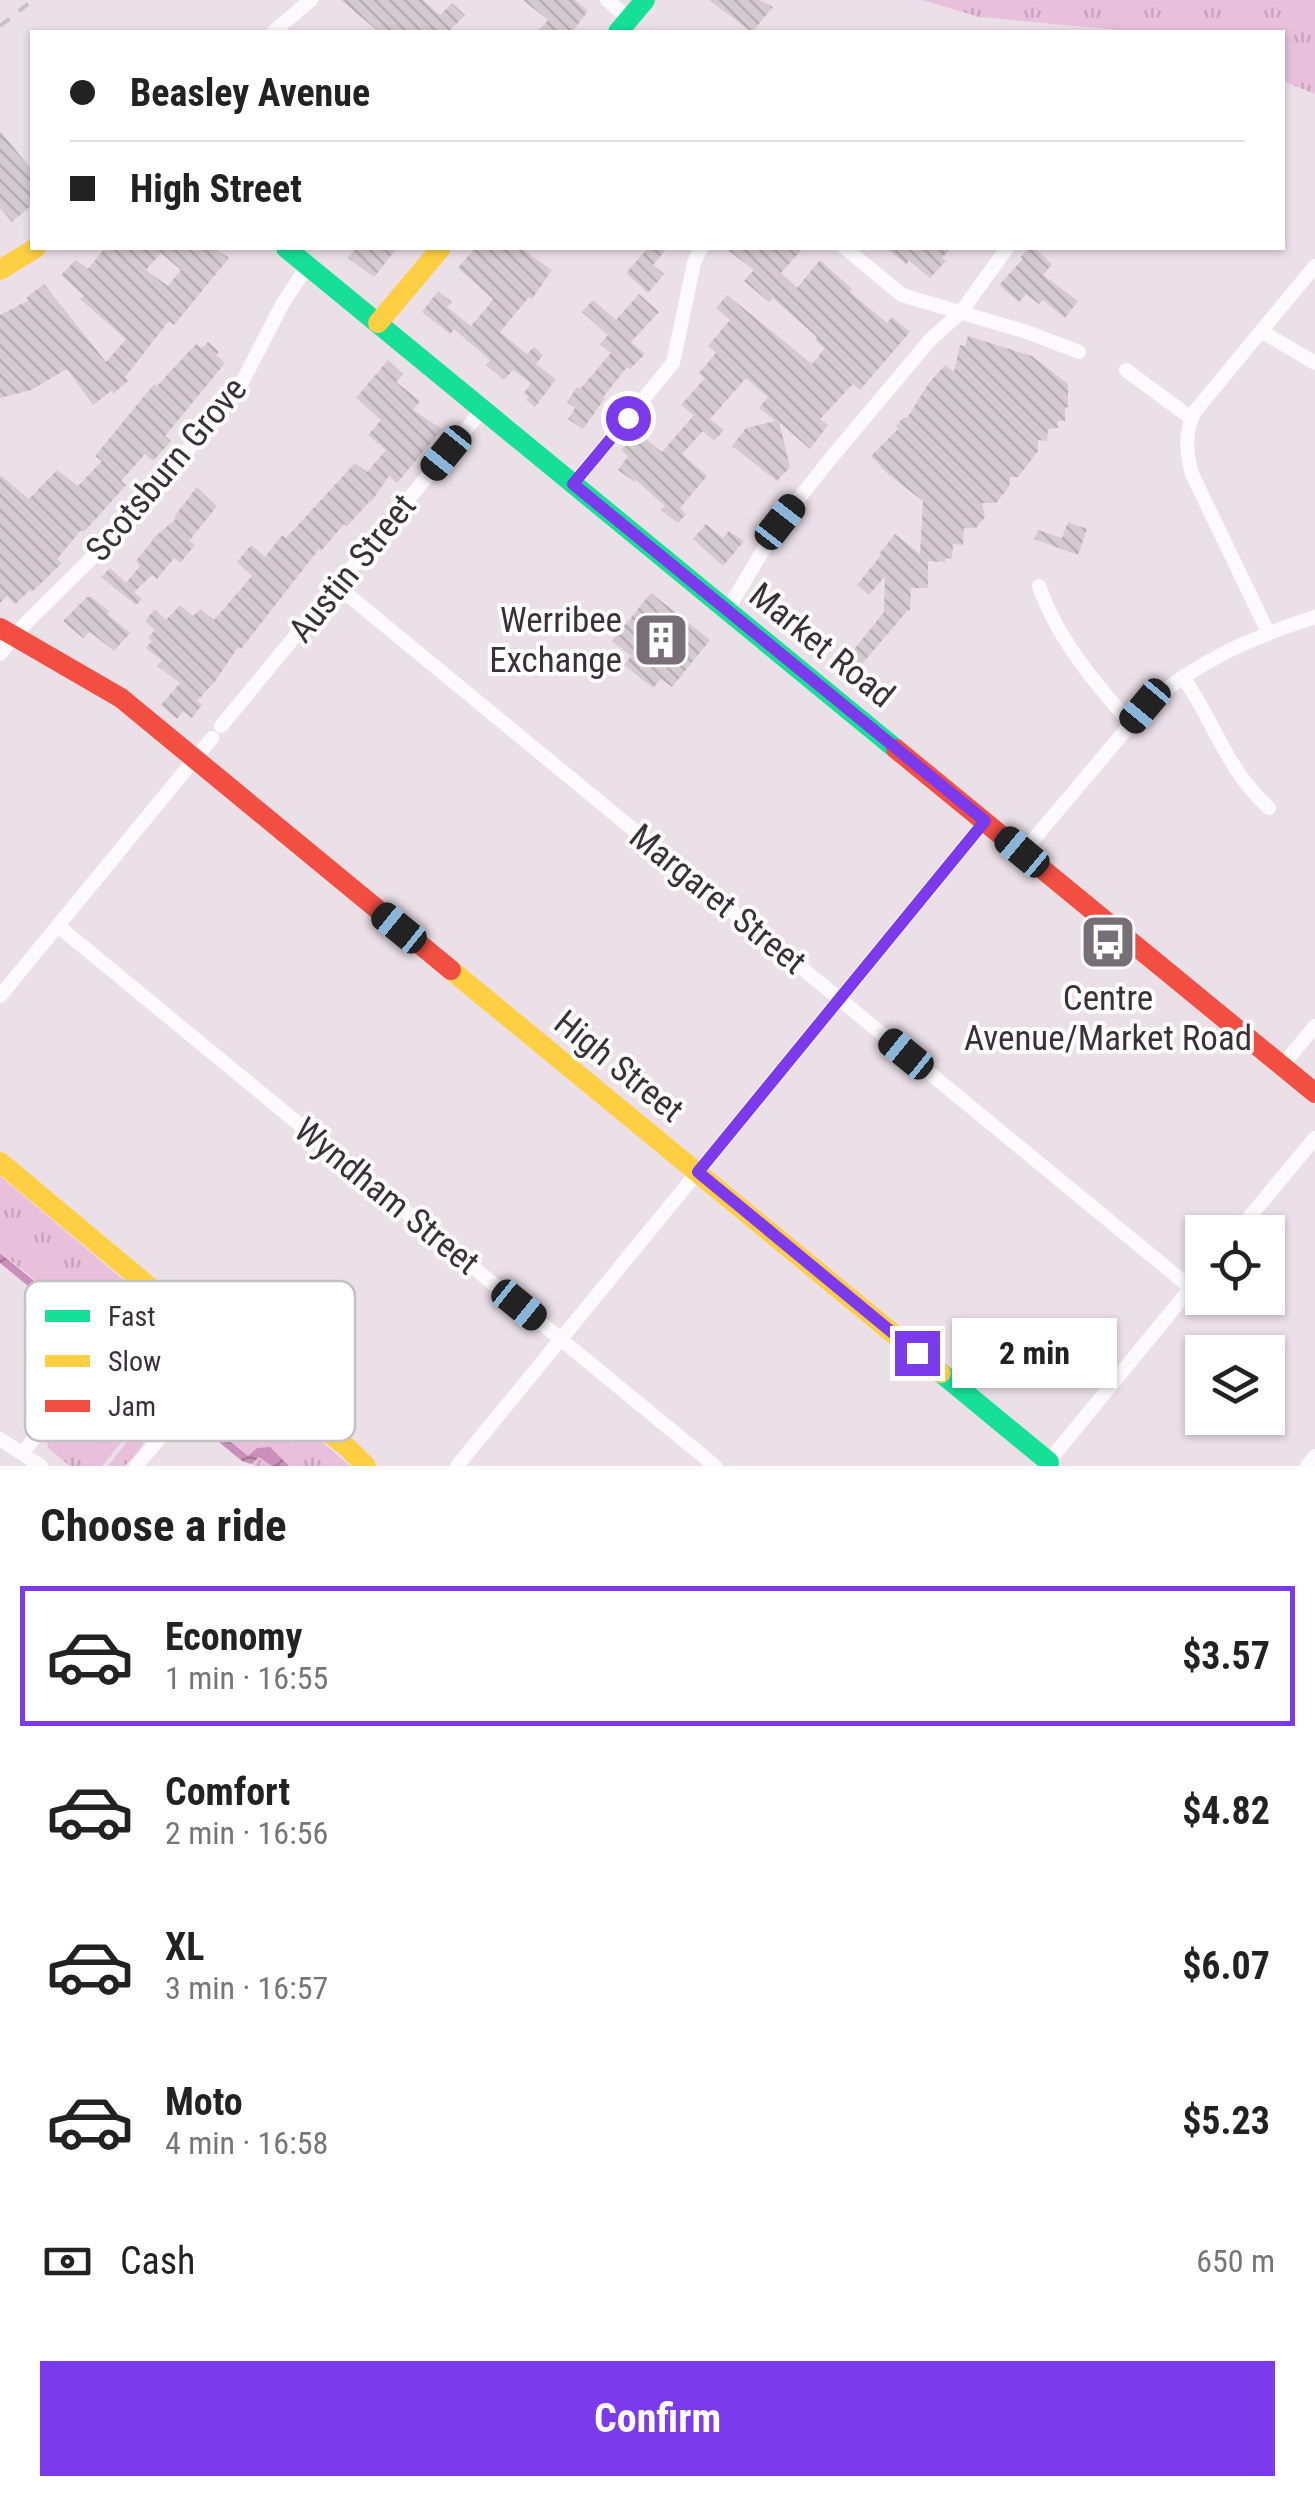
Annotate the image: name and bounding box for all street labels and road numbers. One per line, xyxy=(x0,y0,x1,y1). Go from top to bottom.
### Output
street label: Scotsburn Grove xyxy=(78,369,255,570)
street label: Austin Street xyxy=(280,486,424,650)
street label: Market Road xyxy=(741,575,902,716)
street label: Margaret Street xyxy=(621,816,814,983)
street label: High Street xyxy=(546,1002,691,1131)
street label: Wyndham Street xyxy=(286,1109,487,1283)

